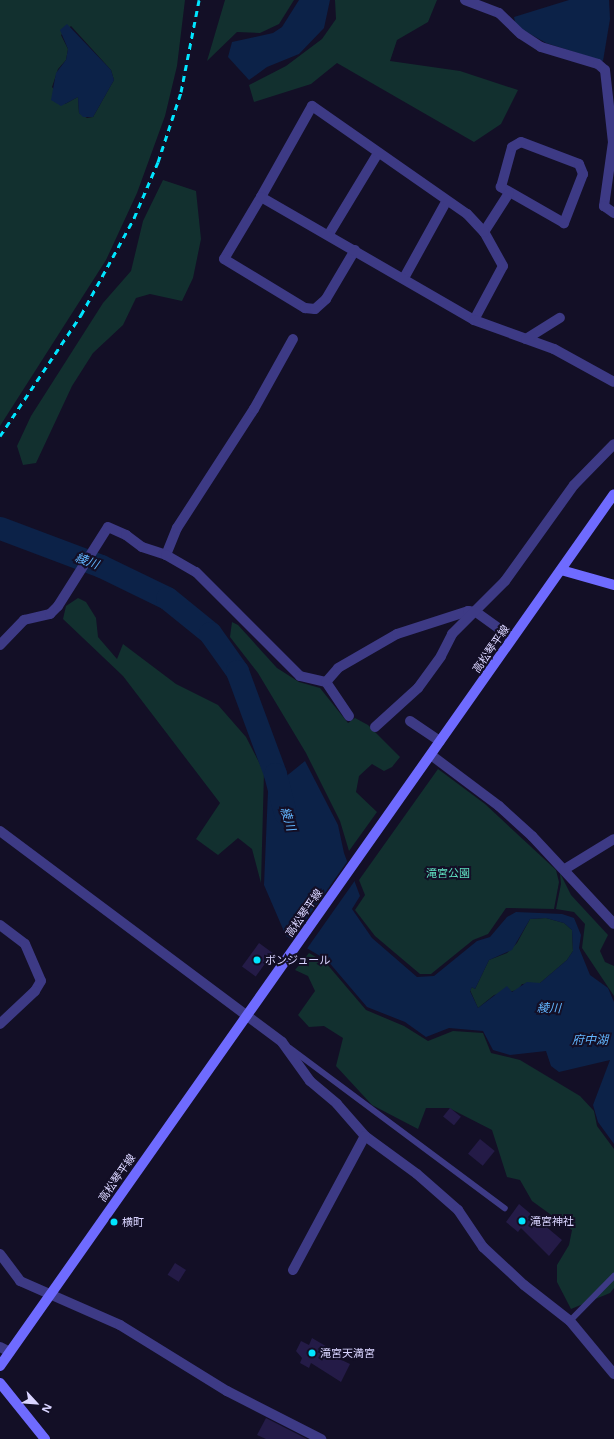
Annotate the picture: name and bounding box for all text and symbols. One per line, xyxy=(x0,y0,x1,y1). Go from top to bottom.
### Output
water label: 綾川 xyxy=(73,550,101,572)
street label: 高松琴平線 xyxy=(470,623,512,675)
water label: 綾川 xyxy=(277,805,299,833)
park label: 滝宮公園 xyxy=(426,866,470,880)
street label: 高松琴平線 xyxy=(283,887,325,939)
place label: ボンジュール xyxy=(265,953,331,967)
marker: ボンジュール xyxy=(252,955,262,965)
water label: 綾川 xyxy=(537,1000,561,1016)
water label: 府中湖 xyxy=(572,1033,608,1047)
street label: 高松琴平線 xyxy=(96,1152,138,1204)
place label: 滝宮神社 xyxy=(530,1214,574,1228)
place label: 横町 xyxy=(122,1215,144,1229)
marker: 滝宮神社 xyxy=(517,1216,527,1226)
marker: 横町 xyxy=(109,1217,119,1227)
place label: 滝宮天満宮 xyxy=(320,1346,375,1360)
marker: 滝宮天満宮 xyxy=(307,1348,317,1358)
north arrow xyxy=(16,1383,56,1423)
text: N xyxy=(39,1401,56,1416)

